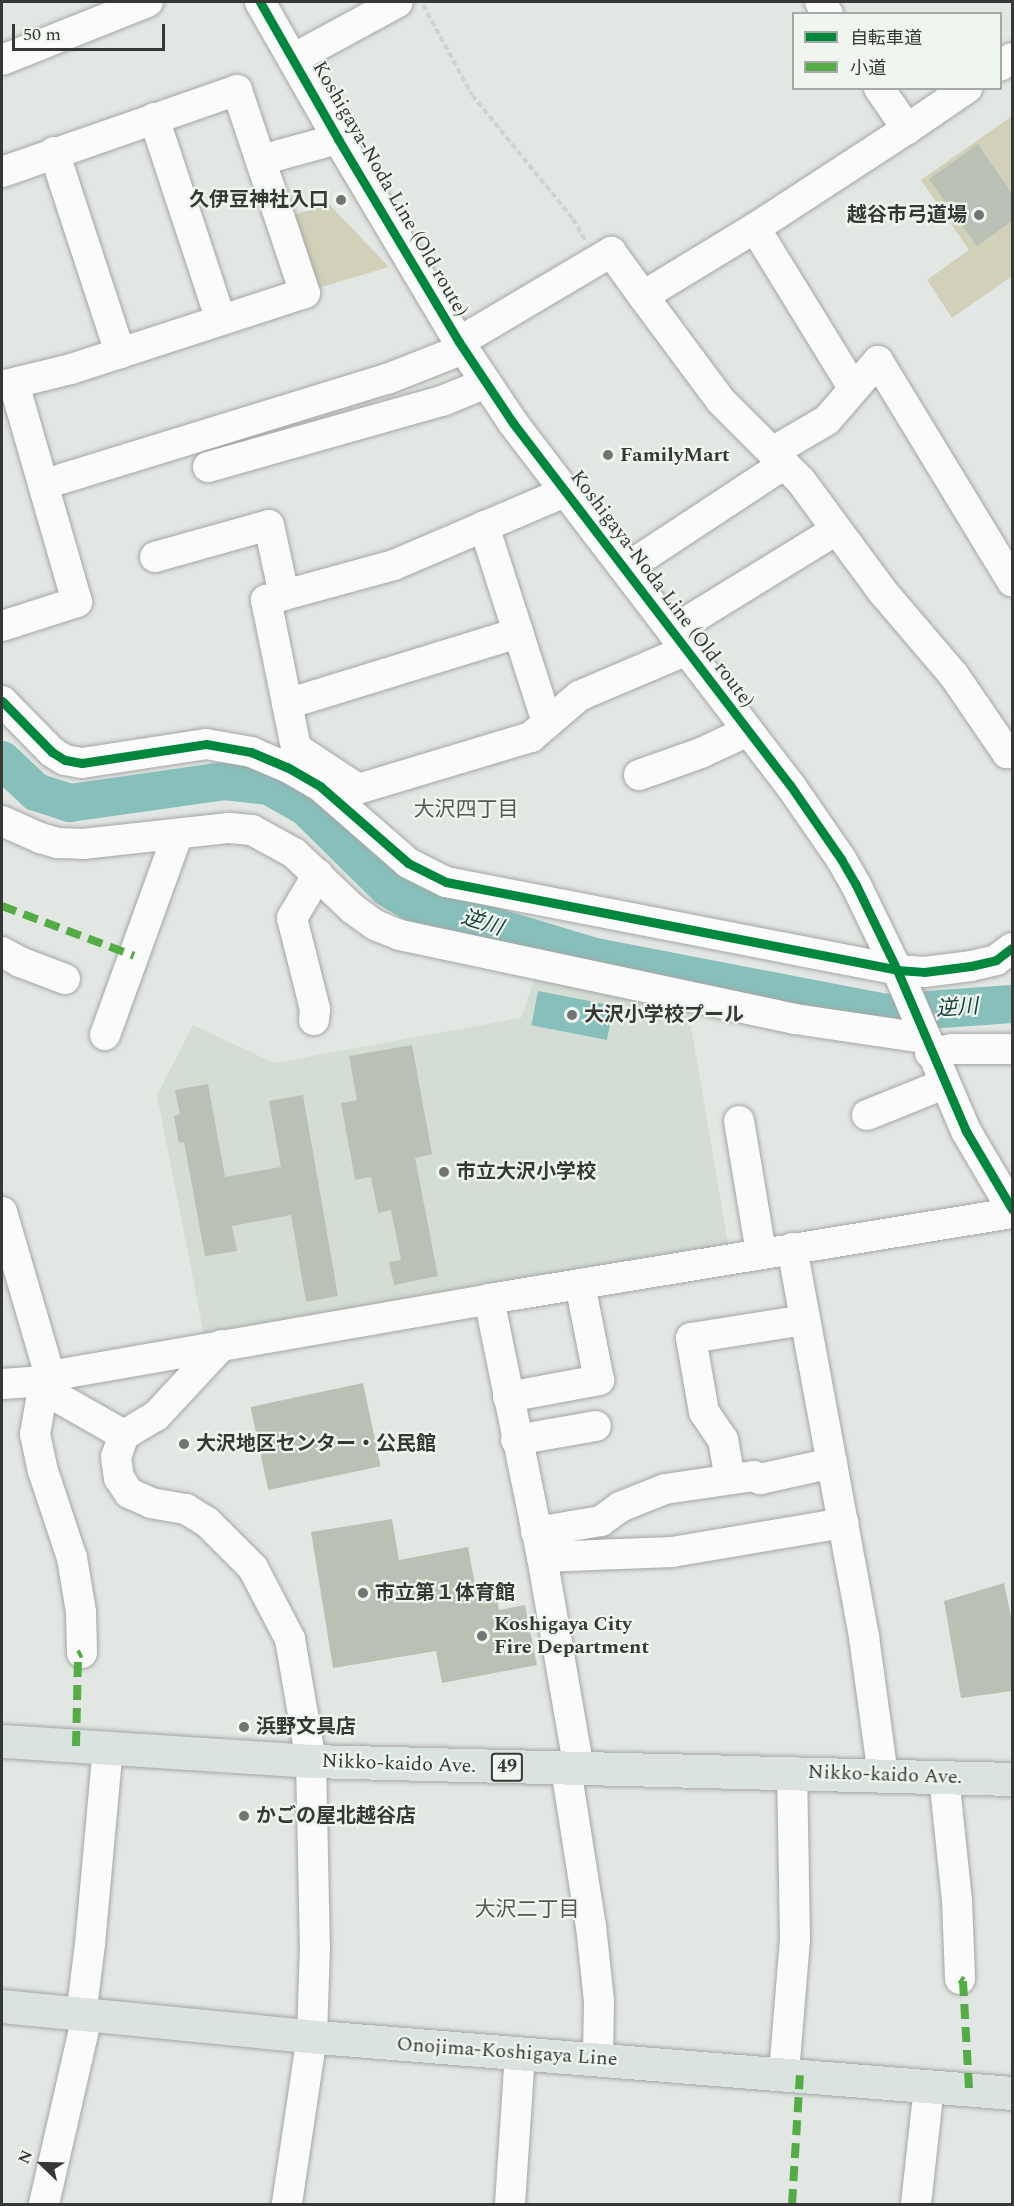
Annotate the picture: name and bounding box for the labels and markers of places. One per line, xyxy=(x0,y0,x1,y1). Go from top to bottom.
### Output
place label: 久伊豆神社入口 xyxy=(189,188,329,212)
marker: 久伊豆神社入口 xyxy=(334,193,348,207)
place label: 越谷市弓道場 xyxy=(847,203,967,227)
marker: 越谷市弓道場 xyxy=(972,208,986,222)
place label: FamilyMart xyxy=(620,443,730,467)
marker: FamilyMart xyxy=(601,448,615,462)
place label: 大沢小学校プール xyxy=(584,1003,744,1027)
marker: 大沢小学校プール xyxy=(565,1008,579,1022)
place label: 市立大沢小学校 xyxy=(456,1160,596,1184)
marker: 市立大沢小学校 xyxy=(437,1165,451,1179)
place label: 大沢地区センター・公民館 xyxy=(196,1432,436,1456)
marker: 大沢地区センター・公民館 xyxy=(177,1437,191,1451)
place label: 市立第１体育館 xyxy=(375,1581,515,1605)
marker: 市立第１体育館 xyxy=(356,1586,370,1600)
place label: Koshigaya City Fire Department xyxy=(494,1612,649,1659)
marker: Koshigaya City Fire Department xyxy=(475,1629,489,1643)
place label: 浜野文具店 xyxy=(256,1715,356,1739)
marker: 浜野文具店 xyxy=(237,1720,251,1734)
place label: かごの屋北越谷店 xyxy=(256,1804,416,1828)
marker: かごの屋北越谷店 xyxy=(237,1809,251,1823)

